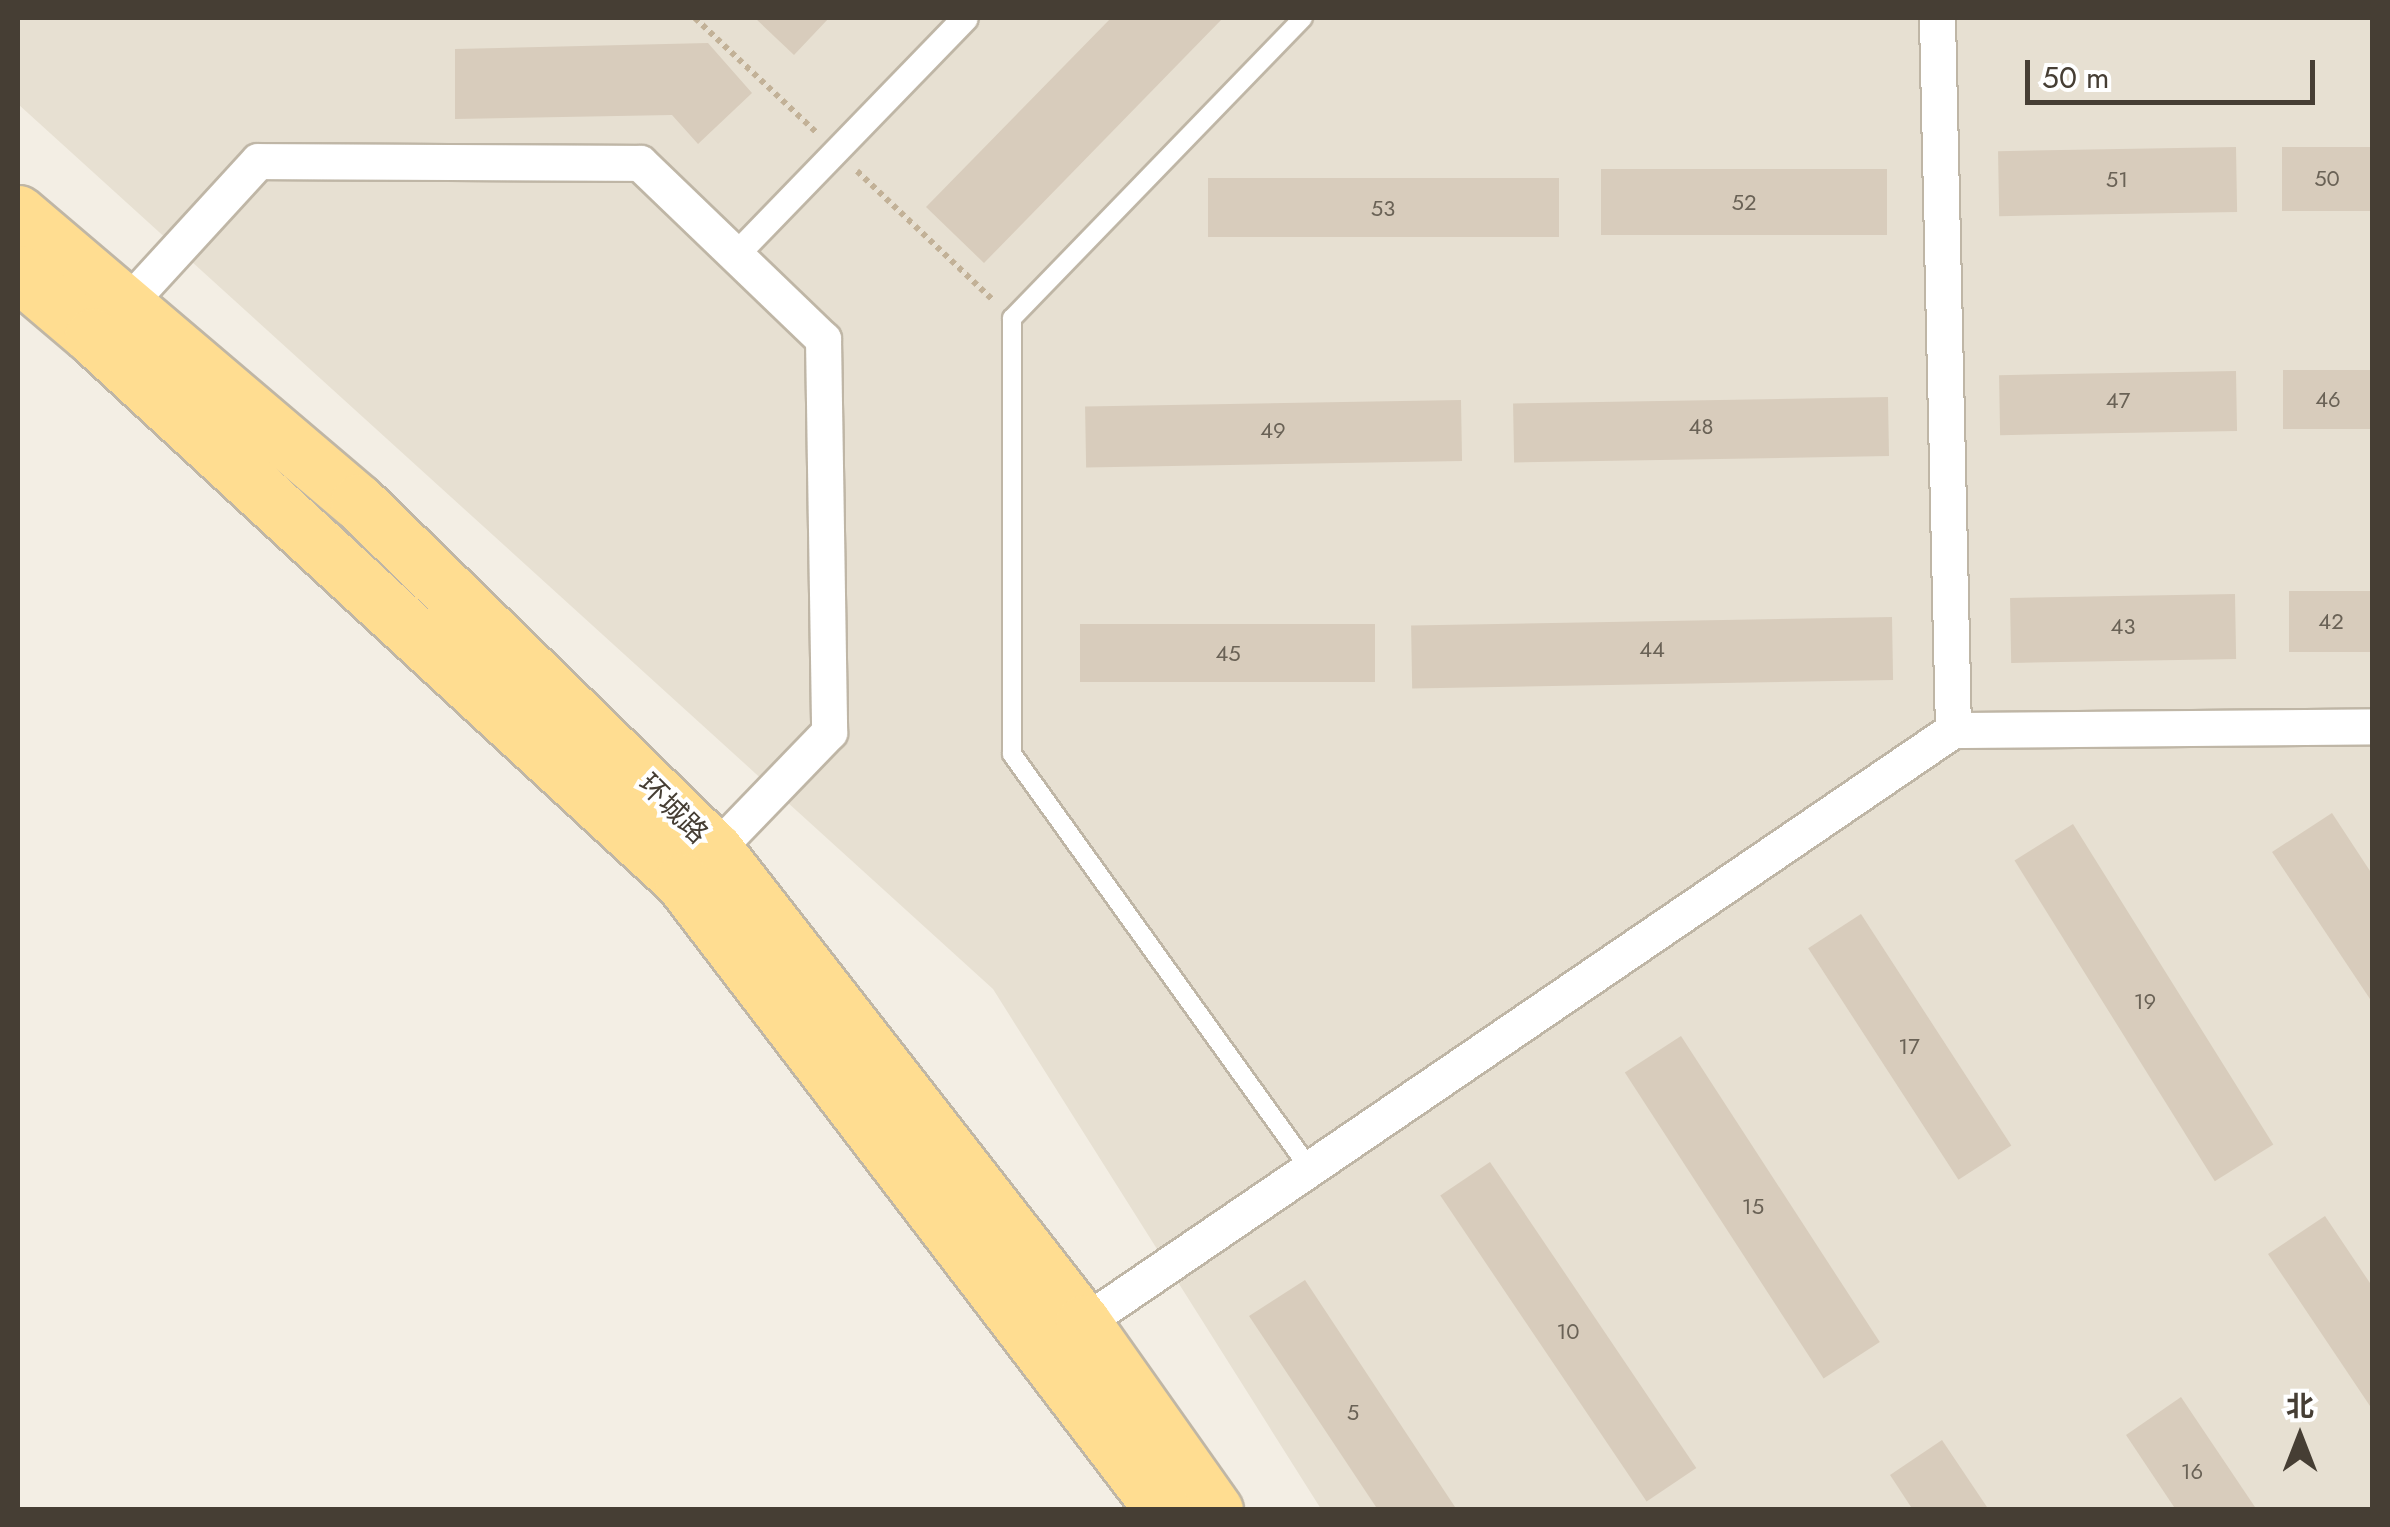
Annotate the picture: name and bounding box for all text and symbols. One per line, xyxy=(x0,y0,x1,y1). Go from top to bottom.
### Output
scale bar xyxy=(2030,40,2320,102)
text: 50 m xyxy=(2042,56,2109,99)
house number: 50 xyxy=(2314,166,2340,192)
house number: 51 xyxy=(2106,167,2128,193)
house number: 52 xyxy=(1732,190,1756,216)
house number: 53 xyxy=(1371,196,1395,222)
house number: 46 xyxy=(2315,387,2341,413)
house number: 47 xyxy=(2106,388,2130,414)
house number: 48 xyxy=(1689,414,1713,440)
house number: 49 xyxy=(1260,418,1286,444)
house number: 42 xyxy=(2318,609,2344,635)
house number: 43 xyxy=(2111,614,2135,640)
house number: 44 xyxy=(1639,637,1665,663)
house number: 45 xyxy=(1215,641,1241,667)
street label: 环城路 xyxy=(631,767,715,851)
house number: 19 xyxy=(2134,989,2156,1015)
house number: 17 xyxy=(1898,1034,1920,1060)
house number: 15 xyxy=(1742,1194,1764,1220)
house number: 10 xyxy=(1556,1319,1580,1345)
text: 北 xyxy=(2286,1386,2314,1427)
north arrow xyxy=(2250,1387,2350,1487)
house number: 5 xyxy=(1347,1400,1359,1426)
house number: 16 xyxy=(2181,1459,2203,1485)

